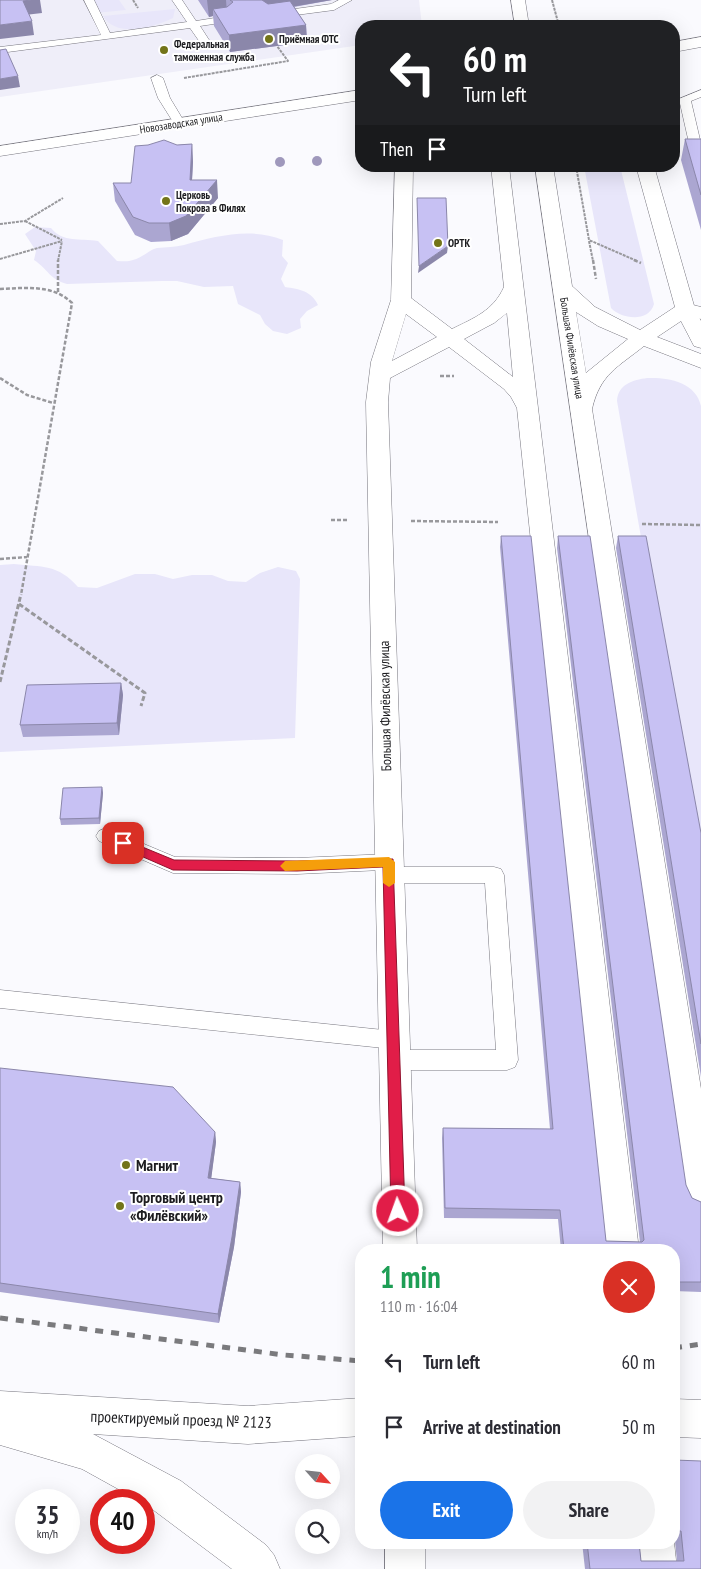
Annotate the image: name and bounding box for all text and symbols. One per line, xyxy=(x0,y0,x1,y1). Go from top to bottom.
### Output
place label: Приёмная ФТС xyxy=(279,32,339,46)
marker: Приёмная ФТС xyxy=(263,33,275,45)
text: 60 m xyxy=(463,36,527,82)
place label: Федеральная таможенная служба xyxy=(174,37,255,64)
icon: left xyxy=(380,40,445,105)
marker: Федеральная таможенная служба xyxy=(158,44,170,56)
text: Turn left xyxy=(463,80,527,108)
street label: Новозаводская улица xyxy=(139,110,223,136)
icon: arrive xyxy=(423,135,451,163)
text: Then xyxy=(380,137,413,161)
place label: Церковь Покрова в Филях xyxy=(176,188,246,215)
marker: Церковь Покрова в Филях xyxy=(160,195,172,207)
place label: ОРТК xyxy=(448,236,470,250)
marker: ОРТК xyxy=(432,237,444,249)
street label: Большая Филёвская улица xyxy=(557,296,587,400)
street label: Большая Филёвская улица xyxy=(375,640,395,772)
pin xyxy=(102,822,144,864)
icon: arrive xyxy=(109,829,137,857)
place label: Магнит xyxy=(136,1155,178,1175)
marker: Магнит xyxy=(120,1159,132,1171)
position arrow xyxy=(371,1184,423,1236)
place label: Торговый центр «Филёвский» xyxy=(130,1187,223,1225)
marker: Торговый центр «Филёвский» xyxy=(114,1200,126,1212)
text: 1 min xyxy=(380,1257,441,1296)
button: close xyxy=(603,1261,655,1313)
text: 110 m · 16:04 xyxy=(380,1296,458,1316)
icon: left xyxy=(380,1348,408,1376)
text: Turn left xyxy=(423,1350,480,1374)
text: 60 m xyxy=(622,1350,655,1374)
street label: проектируемый проезд № 2123 xyxy=(90,1406,272,1432)
icon: arrive xyxy=(380,1413,408,1441)
text: Arrive at destination xyxy=(423,1415,561,1439)
text: 50 m xyxy=(622,1415,655,1439)
north arrow xyxy=(295,1454,340,1499)
map controls xyxy=(295,1454,340,1554)
button: Exit xyxy=(380,1481,513,1539)
button: Share xyxy=(523,1481,655,1539)
speed limit sign: 40 xyxy=(90,1489,155,1554)
text: 35 xyxy=(36,1499,59,1531)
button: search xyxy=(295,1509,340,1554)
text: km/h xyxy=(37,1526,58,1541)

